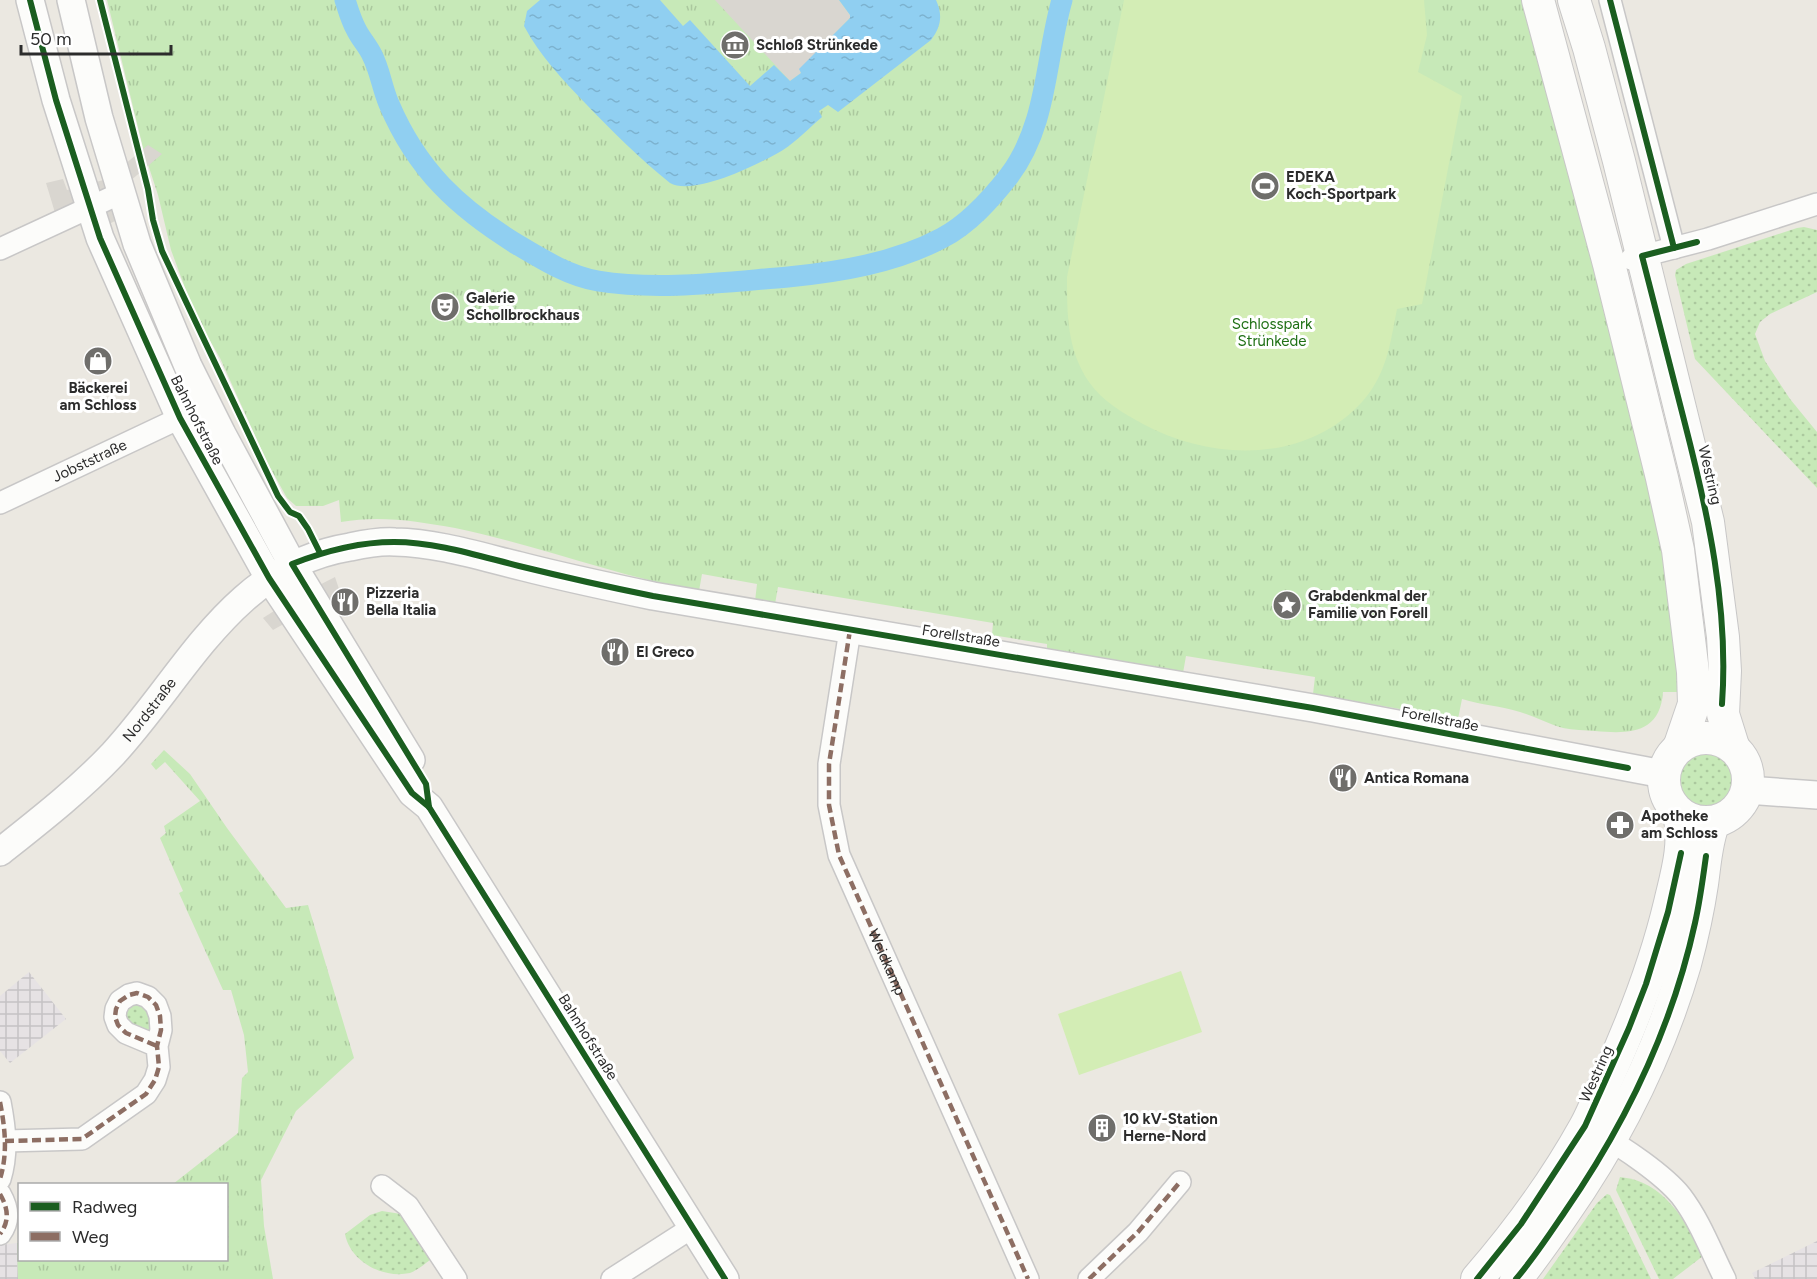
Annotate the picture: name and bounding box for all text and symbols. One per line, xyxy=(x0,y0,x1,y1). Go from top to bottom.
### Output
scale bar xyxy=(21,18,171,56)
text: 50 m xyxy=(30,28,72,50)
museum icon: Schloß Strünkede xyxy=(719,29,751,61)
place label: Schloß Strünkede xyxy=(756,36,878,54)
place label: EDEKA Koch-Sportpark xyxy=(1286,168,1396,203)
sports icon: EDEKA Koch-Sportpark xyxy=(1249,170,1281,202)
place label: Galerie Schollbrockhaus xyxy=(466,289,580,324)
theatre icon: Galerie Schollbrockhaus xyxy=(429,291,461,323)
park label: Schlosspark Strünkede xyxy=(1232,315,1313,350)
shop icon: Bäckerei am Schloss xyxy=(82,345,114,377)
street label: Bahnhofstraße xyxy=(167,372,227,468)
place label: Bäckerei am Schloss xyxy=(60,379,136,414)
street label: Jobststraße xyxy=(50,436,130,486)
street label: Westring xyxy=(1694,444,1726,506)
place label: Pizzeria Bella Italia xyxy=(366,584,436,619)
restaurant icon: Pizzeria Bella Italia xyxy=(329,586,361,618)
place label: Grabdenkmal der Familie von Forell xyxy=(1308,587,1428,622)
place icon: Grabdenkmal der Familie von Forell xyxy=(1271,589,1303,621)
street label: Forellstraße xyxy=(921,621,1001,651)
restaurant icon: El Greco xyxy=(599,636,631,668)
place label: El Greco xyxy=(636,643,694,661)
street label: Nordstraße xyxy=(119,674,180,745)
street label: Forellstraße xyxy=(1400,703,1480,735)
restaurant icon: Antica Romana xyxy=(1327,762,1359,794)
place label: Antica Romana xyxy=(1364,769,1469,787)
place label: Apotheke am Schloss xyxy=(1641,807,1718,842)
pharmacy icon: Apotheke am Schloss xyxy=(1604,809,1636,841)
street label: Weidkamp xyxy=(864,926,909,998)
street label: Bahnhofstraße xyxy=(554,991,622,1083)
street label: Westring xyxy=(1575,1043,1617,1105)
place label: 10 kV-Station Herne-Nord xyxy=(1123,1110,1218,1145)
building icon: 10 kV-Station Herne-Nord xyxy=(1086,1112,1118,1144)
legend xyxy=(18,1183,228,1261)
text: Radweg xyxy=(72,1196,137,1218)
text: Weg xyxy=(72,1226,109,1248)

